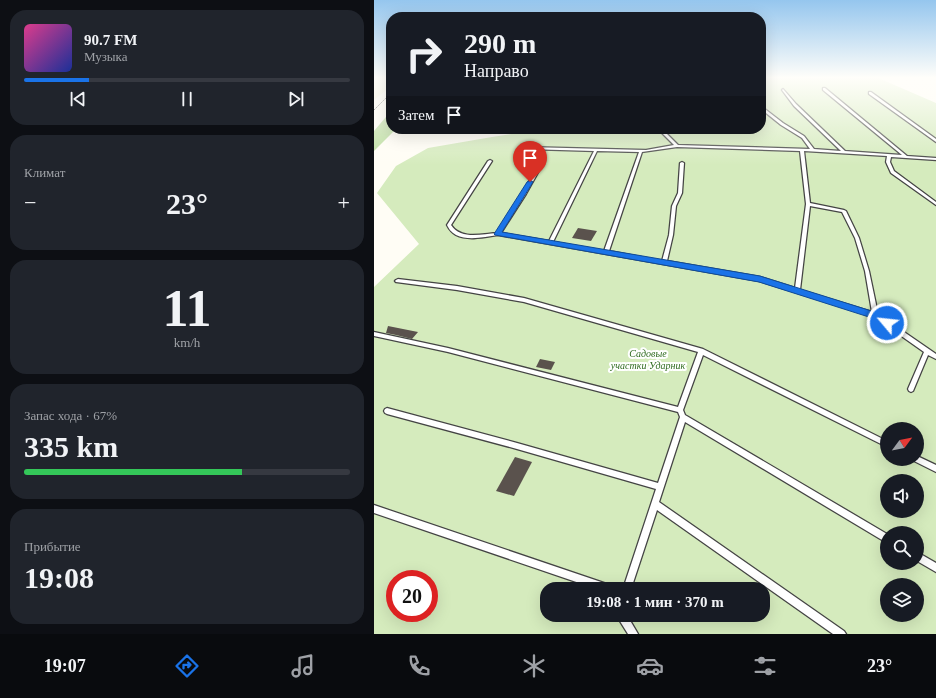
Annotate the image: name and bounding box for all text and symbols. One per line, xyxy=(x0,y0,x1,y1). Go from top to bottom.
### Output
icon: right xyxy=(398,28,450,80)
text: 290 m xyxy=(464,28,536,59)
text: 90.7 FM xyxy=(84,32,137,48)
text: Музыка xyxy=(84,49,128,64)
text: Направо xyxy=(464,61,529,81)
icon: previous xyxy=(67,88,89,110)
icon: pause xyxy=(176,88,198,110)
icon: next xyxy=(285,88,307,110)
icon: arrive xyxy=(443,104,465,126)
text: Затем xyxy=(398,107,435,123)
pin xyxy=(513,141,547,182)
icon: arrive xyxy=(519,147,541,169)
text: Климат xyxy=(24,165,65,180)
text: 23° xyxy=(166,187,208,220)
text: − xyxy=(24,190,36,215)
text: + xyxy=(338,190,350,215)
text: 11 xyxy=(162,280,212,337)
position arrow xyxy=(866,302,908,344)
text: km/h xyxy=(174,335,200,350)
park label: Садовые участки Ударник xyxy=(610,348,685,371)
text: Запас хода · 67% xyxy=(24,408,117,423)
north arrow xyxy=(880,422,924,466)
map controls xyxy=(880,422,924,622)
text: 335 km xyxy=(24,430,118,463)
button: sound xyxy=(880,474,924,518)
button: search xyxy=(880,526,924,570)
text: Прибытие xyxy=(24,539,81,554)
text: 19:08 xyxy=(24,561,94,594)
speed limit sign: 20 xyxy=(386,570,438,622)
button: layers xyxy=(880,578,924,622)
text: 19:08 · 1 мин · 370 m xyxy=(586,594,724,610)
icon: directions xyxy=(173,652,201,680)
icon: music xyxy=(289,652,317,680)
icon: phone xyxy=(405,652,433,680)
icon: climate xyxy=(520,652,548,680)
icon: car xyxy=(636,652,664,680)
icon: filters xyxy=(751,652,779,680)
text: 19:07 xyxy=(44,656,86,676)
text: 23° xyxy=(867,656,892,676)

